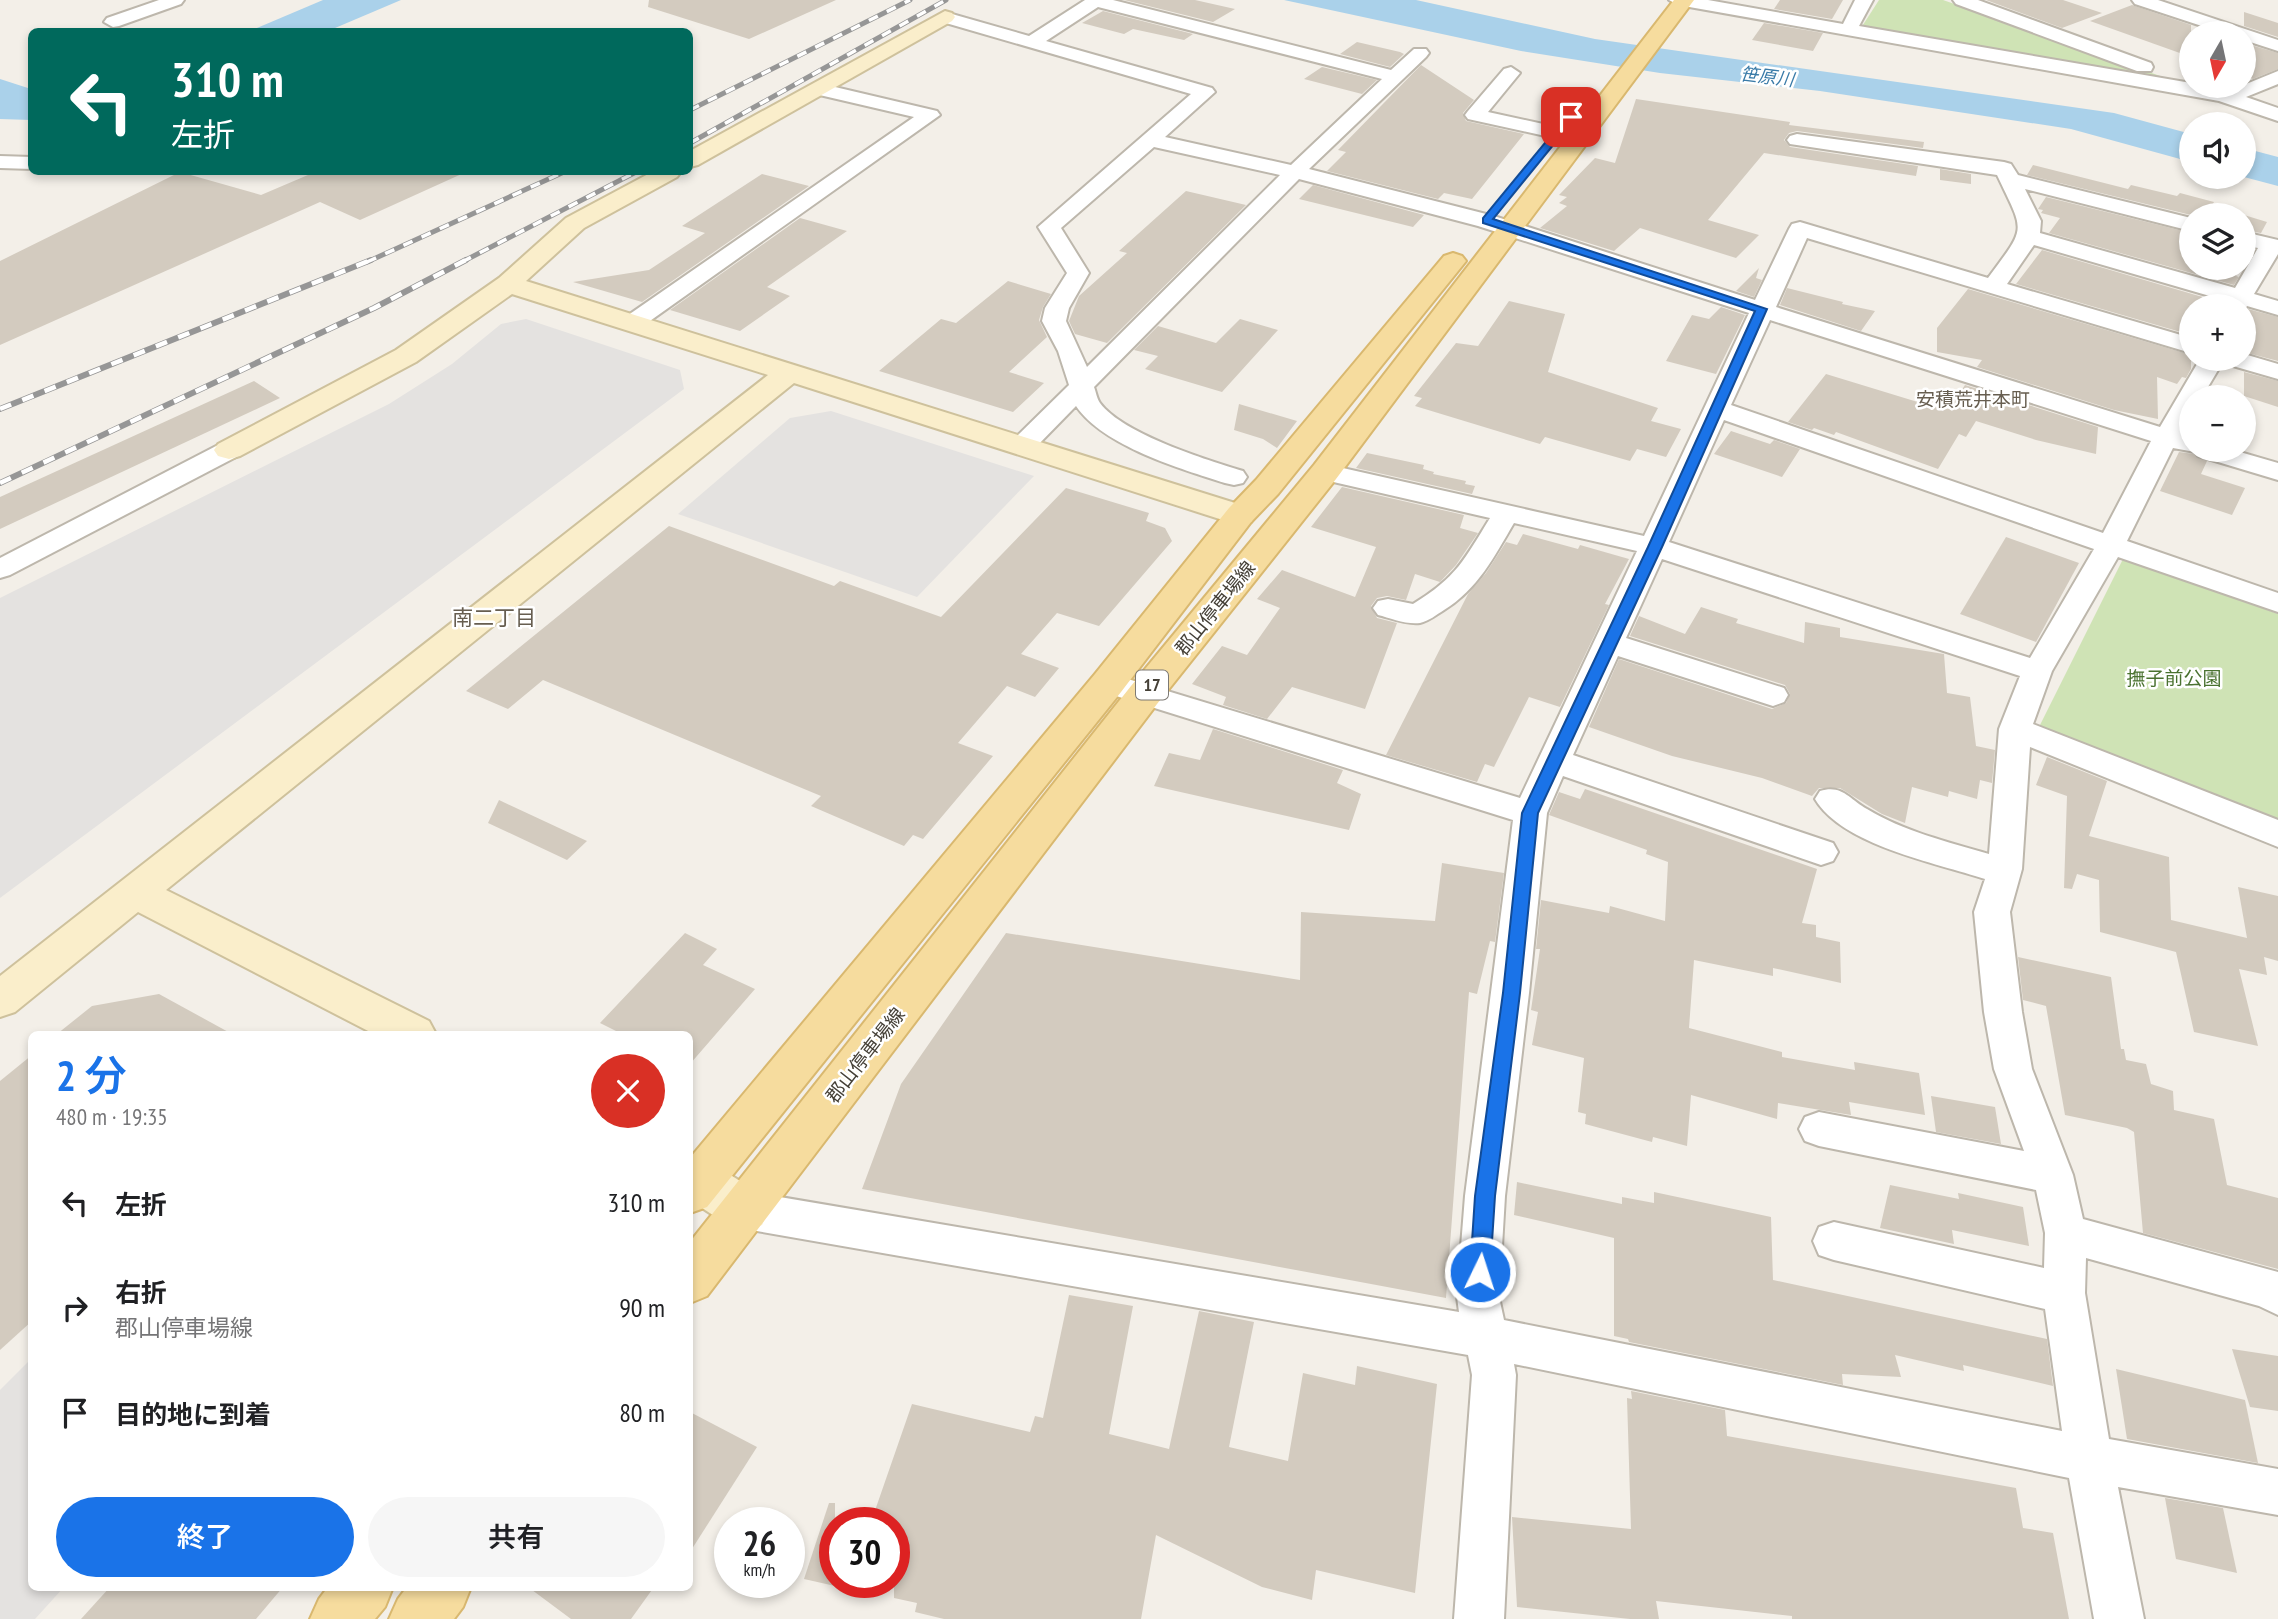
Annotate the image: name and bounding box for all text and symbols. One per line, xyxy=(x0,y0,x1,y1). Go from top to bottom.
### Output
north arrow xyxy=(2179,21,2256,98)
map controls xyxy=(2179,21,2256,462)
text: 310 m xyxy=(171,47,284,111)
icon: left xyxy=(56,56,147,147)
water label: 笹原川 xyxy=(1739,62,1797,91)
pin xyxy=(1541,87,1601,147)
icon: arrive xyxy=(1552,98,1590,136)
button: sound xyxy=(2179,112,2256,189)
text: 左折 xyxy=(171,113,235,155)
button: layers xyxy=(2179,203,2256,280)
button: + xyxy=(2179,294,2256,371)
button: − xyxy=(2179,385,2256,462)
district label: 安積荒井本町 xyxy=(1916,387,2030,411)
street label: 郡山停車場線 xyxy=(1170,556,1260,660)
district label: 南二丁目 xyxy=(452,604,536,631)
park label: 撫子前公園 xyxy=(2126,666,2222,690)
road number: 17 xyxy=(1136,670,1168,700)
street label: 郡山停車場線 xyxy=(820,1003,910,1107)
text: 2 分 xyxy=(56,1048,127,1103)
button: close xyxy=(591,1054,665,1128)
text: 480 m · 19:35 xyxy=(56,1102,168,1131)
icon: left xyxy=(56,1184,94,1222)
text: 310 m xyxy=(607,1186,665,1219)
text: 左折 xyxy=(115,1188,167,1221)
position arrow xyxy=(1443,1235,1517,1309)
text: 右折 xyxy=(115,1276,167,1309)
icon: right xyxy=(56,1289,94,1327)
text: 90 m xyxy=(619,1291,665,1324)
text: 郡山停車場線 xyxy=(115,1313,253,1342)
icon: arrive xyxy=(56,1394,94,1432)
text: 80 m xyxy=(619,1396,665,1429)
text: 目的地に到着 xyxy=(115,1398,271,1431)
button: 終了 xyxy=(56,1497,354,1577)
button: 共有 xyxy=(368,1497,665,1577)
speed limit sign: 30 xyxy=(819,1507,910,1598)
text: 26 xyxy=(743,1520,776,1566)
text: km/h xyxy=(744,1558,775,1581)

